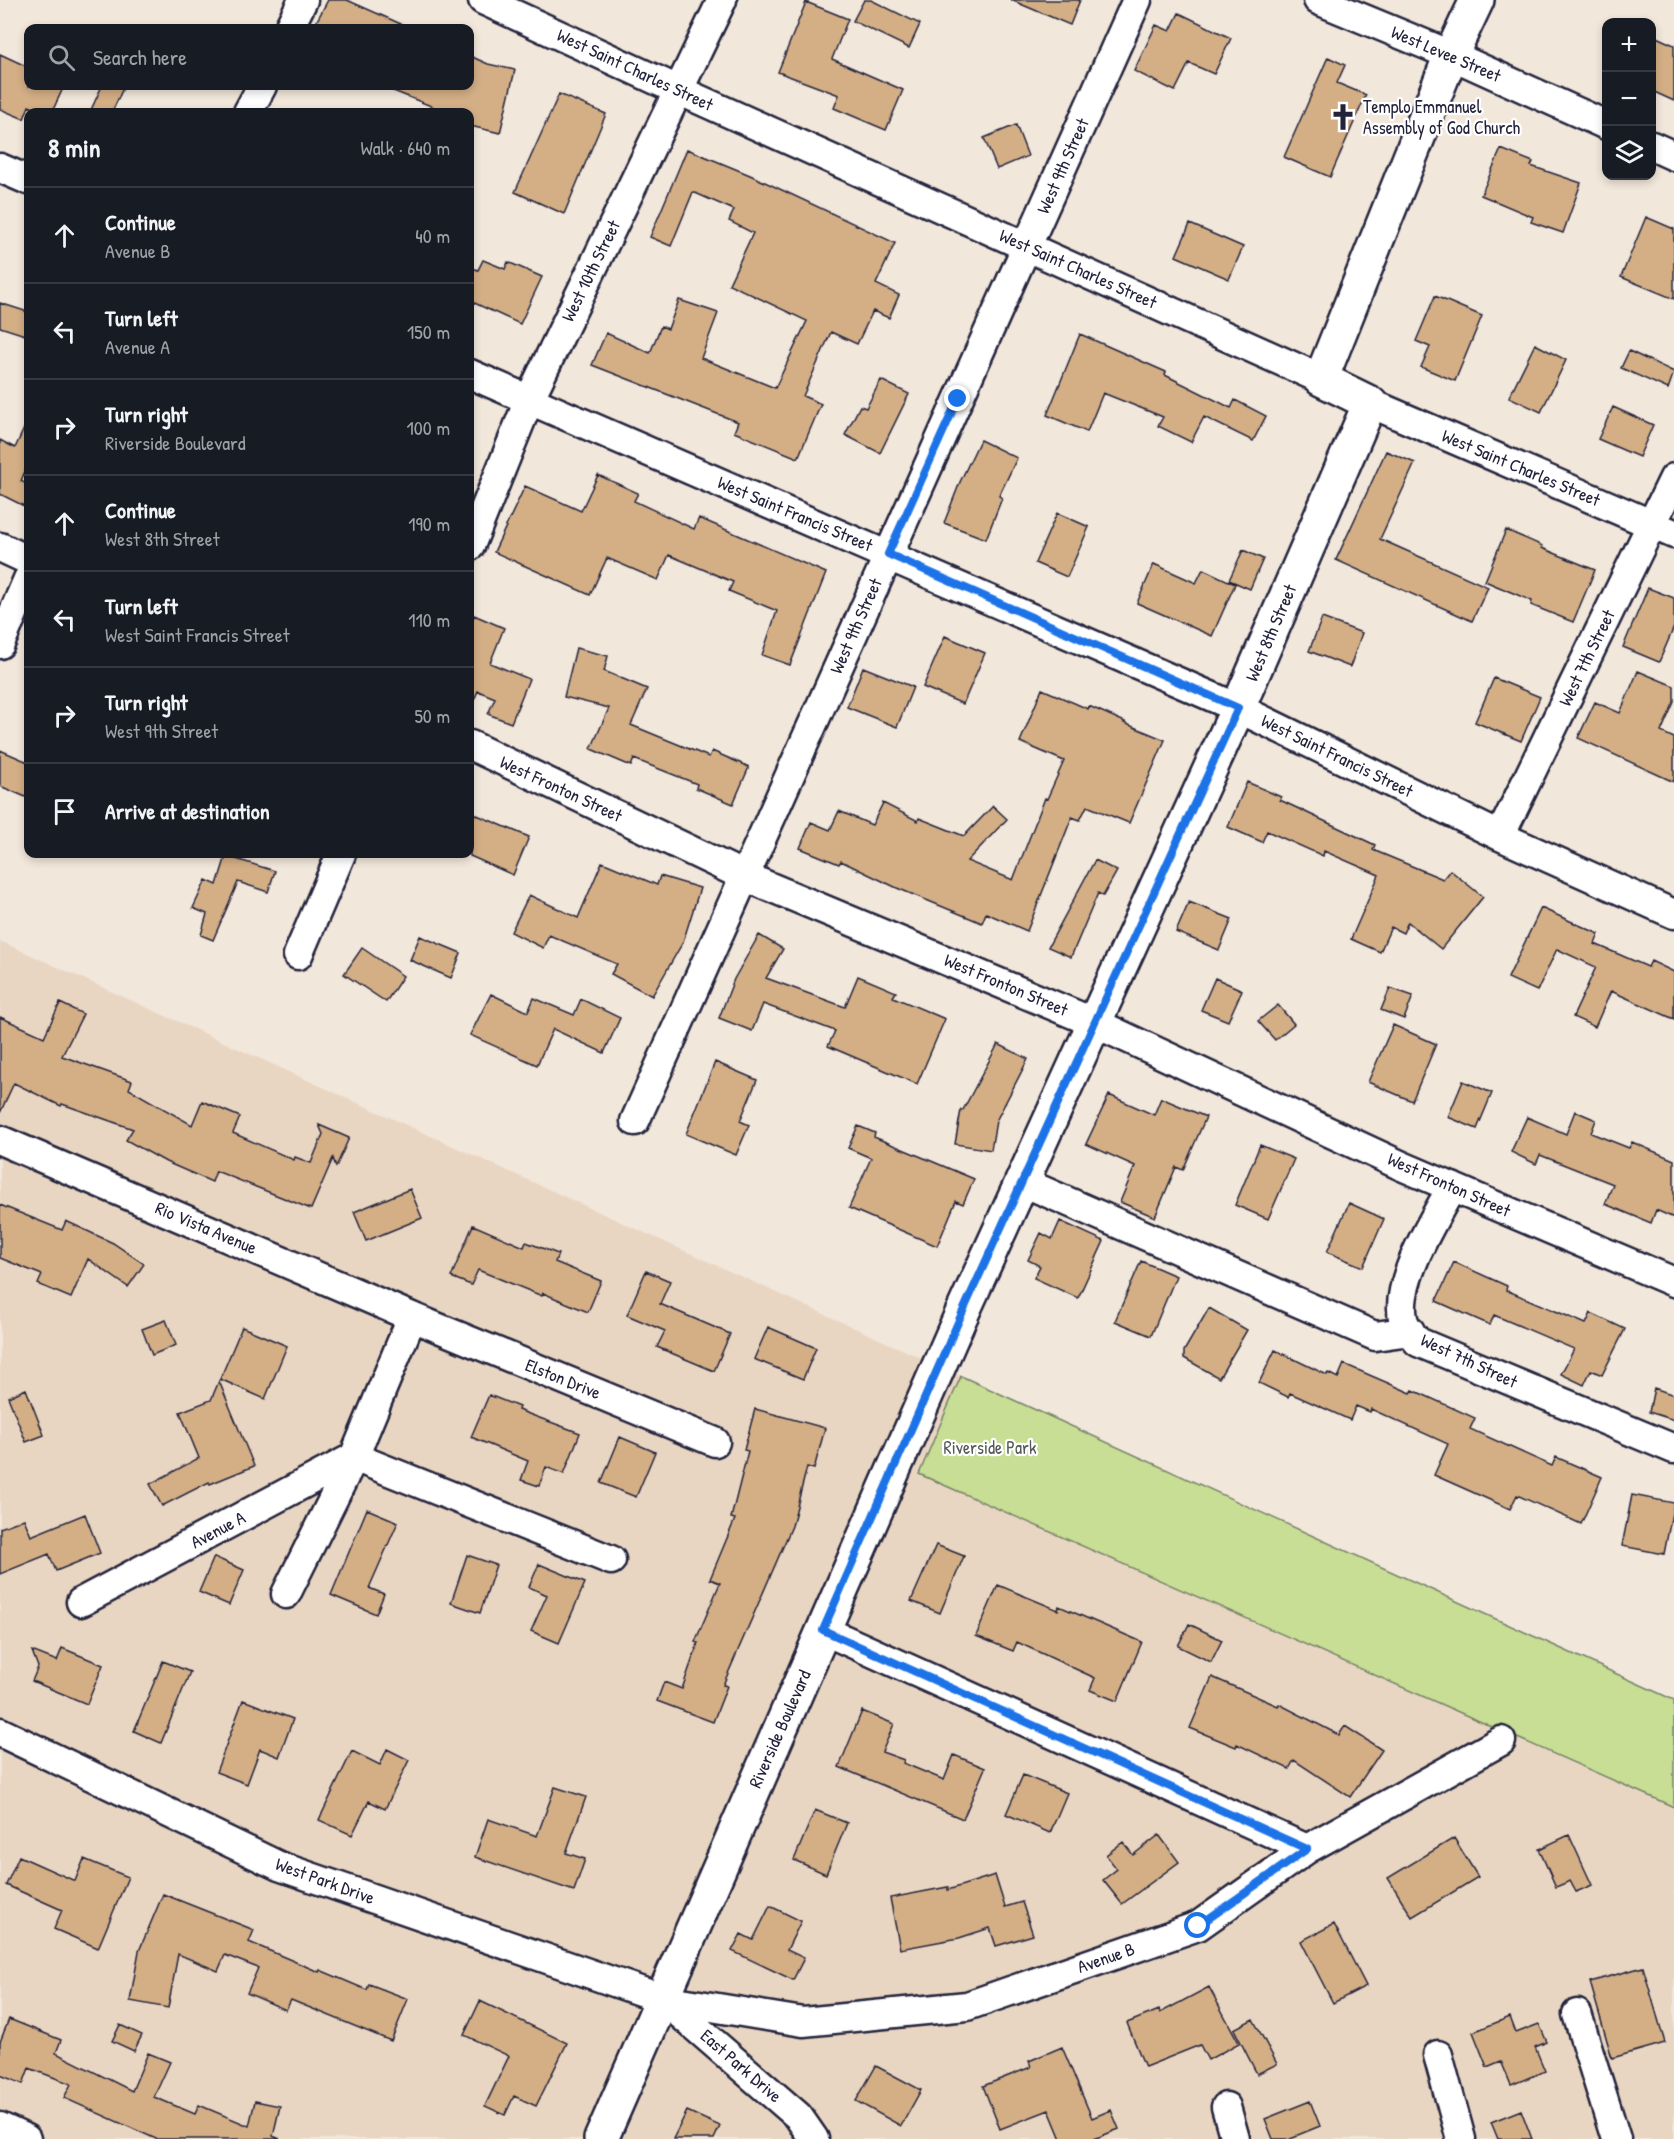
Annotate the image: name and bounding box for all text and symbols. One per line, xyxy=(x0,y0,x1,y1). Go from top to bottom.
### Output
map controls xyxy=(1602,18,1656,180)
button: + xyxy=(1602,18,1656,72)
street label: West Levee Street xyxy=(1387,19,1506,88)
street label: West Saint Charles Street xyxy=(553,22,718,117)
search box xyxy=(24,24,474,90)
icon: search xyxy=(45,41,78,74)
text: Search here xyxy=(93,42,187,72)
button: − xyxy=(1602,72,1656,126)
place label: Templo Emmanuel Assembly of God Church xyxy=(1363,94,1520,140)
church icon: Templo Emmanuel Assembly of God Church xyxy=(1328,102,1358,132)
street label: West 9th Street xyxy=(1030,113,1095,217)
button: layers xyxy=(1602,126,1656,180)
text: 8 min xyxy=(48,130,101,165)
text: Walk · 640 m xyxy=(360,134,450,161)
text: Continue xyxy=(105,207,176,237)
street label: West 10th Street xyxy=(555,215,626,326)
icon: ahead xyxy=(48,219,81,252)
text: 40 m xyxy=(415,222,450,249)
street label: West Saint Charles Street xyxy=(996,223,1162,315)
text: Avenue B xyxy=(105,237,170,264)
text: Turn left xyxy=(105,303,178,333)
icon: left xyxy=(48,315,81,348)
text: 150 m xyxy=(407,318,450,345)
text: Avenue A xyxy=(105,333,170,360)
route end xyxy=(944,385,970,411)
text: Turn right xyxy=(105,399,188,429)
icon: right xyxy=(48,411,81,444)
text: 100 m xyxy=(407,414,450,441)
street label: West Saint Charles Street xyxy=(1438,423,1605,513)
text: Riverside Boulevard xyxy=(105,429,246,456)
street label: West Saint Francis Street xyxy=(714,470,877,558)
text: Continue xyxy=(105,495,176,525)
icon: ahead xyxy=(48,507,81,540)
text: 190 m xyxy=(408,510,450,537)
text: West 8th Street xyxy=(105,525,220,552)
street label: West 9th Street xyxy=(823,573,888,677)
street label: West 8th Street xyxy=(1239,580,1303,685)
text: Turn left xyxy=(105,591,178,621)
icon: left xyxy=(48,603,81,636)
street label: West 7th Street xyxy=(1552,605,1621,710)
text: 110 m xyxy=(408,606,450,633)
text: West Saint Francis Street xyxy=(105,621,290,648)
text: Turn right xyxy=(105,687,188,717)
icon: right xyxy=(48,699,81,732)
text: 50 m xyxy=(414,702,450,729)
street label: West Saint Francis Street xyxy=(1257,708,1418,804)
text: West 9th Street xyxy=(105,717,218,744)
street label: West Fronton Street xyxy=(496,749,627,828)
icon: arrive xyxy=(48,795,81,828)
text: Arrive at destination xyxy=(105,796,270,826)
street label: West Fronton Street xyxy=(940,947,1073,1022)
street label: West Fronton Street xyxy=(1384,1146,1515,1223)
street label: Rio Vista Avenue xyxy=(152,1195,261,1260)
street label: West 7th Street xyxy=(1417,1327,1522,1394)
street label: Elston Drive xyxy=(522,1352,605,1405)
park label: Riverside Park xyxy=(944,1435,1037,1460)
street label: Avenue A xyxy=(186,1505,250,1554)
street label: Riverside Boulevard xyxy=(742,1666,817,1792)
street label: West Park Drive xyxy=(272,1851,378,1910)
route start xyxy=(1184,1912,1210,1938)
street label: Avenue B xyxy=(1074,1936,1138,1979)
street label: East Park Drive xyxy=(695,2023,787,2108)

